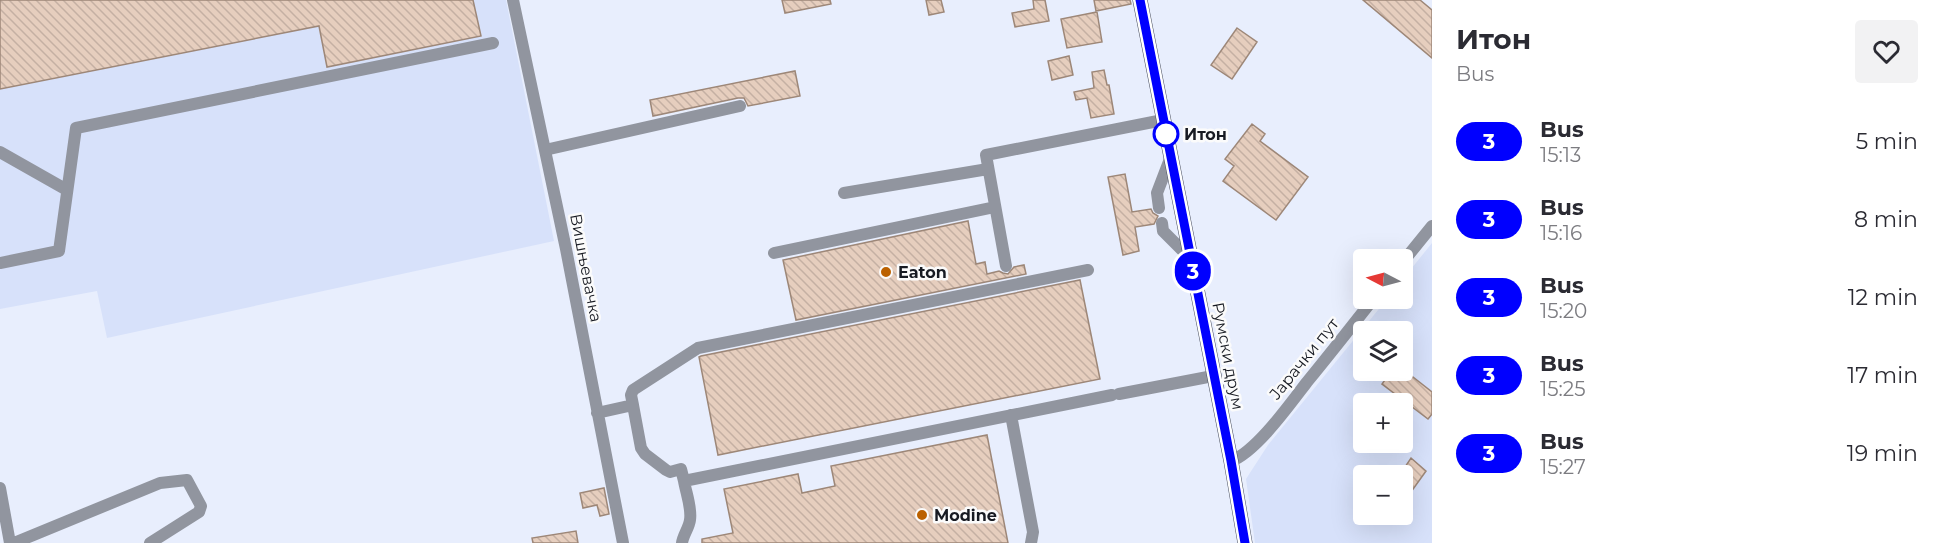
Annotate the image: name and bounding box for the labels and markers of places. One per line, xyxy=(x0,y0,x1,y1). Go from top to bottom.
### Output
marker: Итон xyxy=(1153,121,1179,147)
place label: Итон xyxy=(1184,125,1227,144)
place label: Eaton xyxy=(898,263,947,282)
marker: Eaton xyxy=(879,265,893,279)
place label: Modine xyxy=(934,506,997,525)
marker: Modine xyxy=(915,508,929,522)

